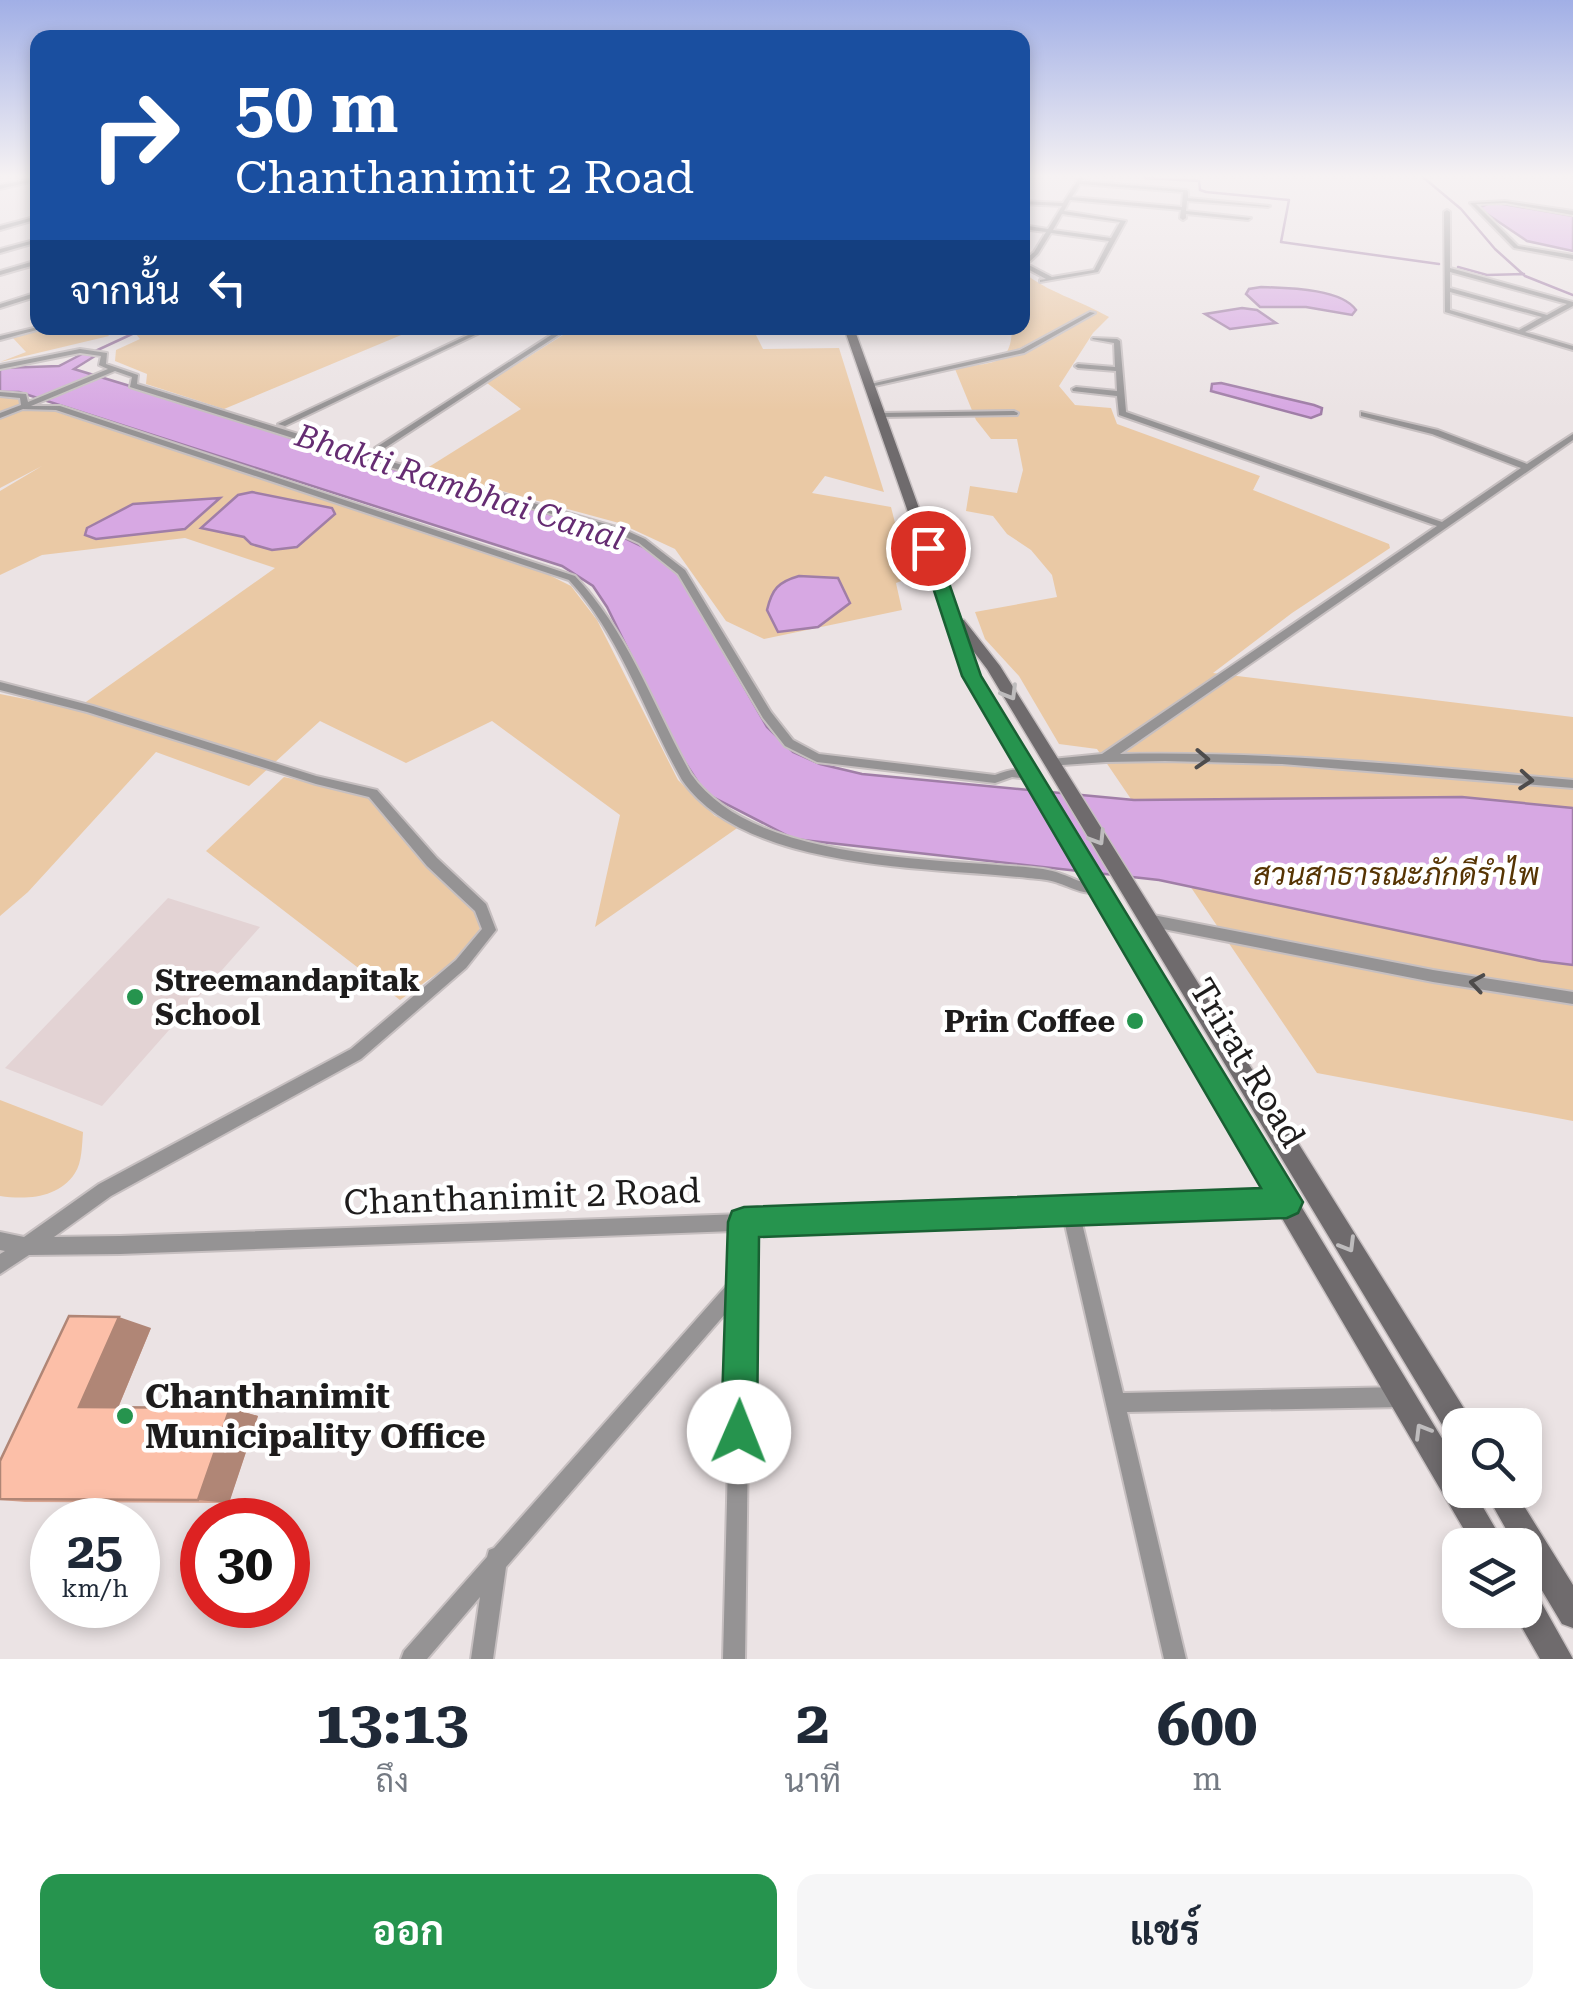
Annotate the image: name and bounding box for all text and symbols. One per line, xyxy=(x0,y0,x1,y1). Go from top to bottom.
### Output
text: 50 m xyxy=(235,67,399,149)
icon: right xyxy=(70,70,200,200)
text: Chanthanimit 2 Road xyxy=(235,151,694,204)
icon: left xyxy=(200,260,255,315)
text: จากนั้น xyxy=(70,269,180,313)
water label: Bhakti Rambhai Canal xyxy=(290,416,629,558)
pin xyxy=(886,506,971,591)
icon: arrive xyxy=(901,521,956,576)
one-way arrow xyxy=(998,682,1017,700)
one-way arrow xyxy=(1195,748,1211,769)
one-way arrow xyxy=(1519,769,1535,791)
one-way arrow xyxy=(1086,827,1105,845)
park label: สวนสาธารณะภักดีรำไพ xyxy=(1253,855,1539,892)
place label: Streemandapitak School xyxy=(155,963,420,1032)
street label: Trirat Road xyxy=(1181,971,1313,1155)
one-way arrow xyxy=(1468,973,1485,994)
marker: Streemandapitak School xyxy=(124,986,146,1008)
place label: Prin Coffee xyxy=(944,1004,1115,1039)
marker: Prin Coffee xyxy=(1124,1010,1146,1032)
street label: Chanthanimit 2 Road xyxy=(343,1170,701,1224)
one-way arrow xyxy=(1336,1234,1355,1252)
place label: Chanthanimit Municipality Office xyxy=(145,1376,486,1457)
position arrow xyxy=(687,1380,791,1484)
marker: Chanthanimit Municipality Office xyxy=(114,1405,136,1427)
map controls xyxy=(1442,1408,1542,1628)
button: search xyxy=(1442,1408,1542,1508)
one-way arrow xyxy=(1415,1424,1434,1442)
speed limit sign: 30 xyxy=(180,1498,310,1628)
text: 25 xyxy=(67,1522,123,1580)
button: layers xyxy=(1442,1528,1542,1628)
text: km/h xyxy=(62,1574,128,1603)
text: 13:13 xyxy=(316,1687,469,1758)
text: 2 xyxy=(796,1687,829,1758)
text: 600 xyxy=(1157,1689,1257,1760)
text: m xyxy=(1192,1760,1222,1798)
text: ถึง xyxy=(376,1762,409,1800)
text: นาที xyxy=(784,1762,841,1800)
button: ออก xyxy=(40,1874,777,1989)
button: แชร์ xyxy=(797,1874,1533,1989)

